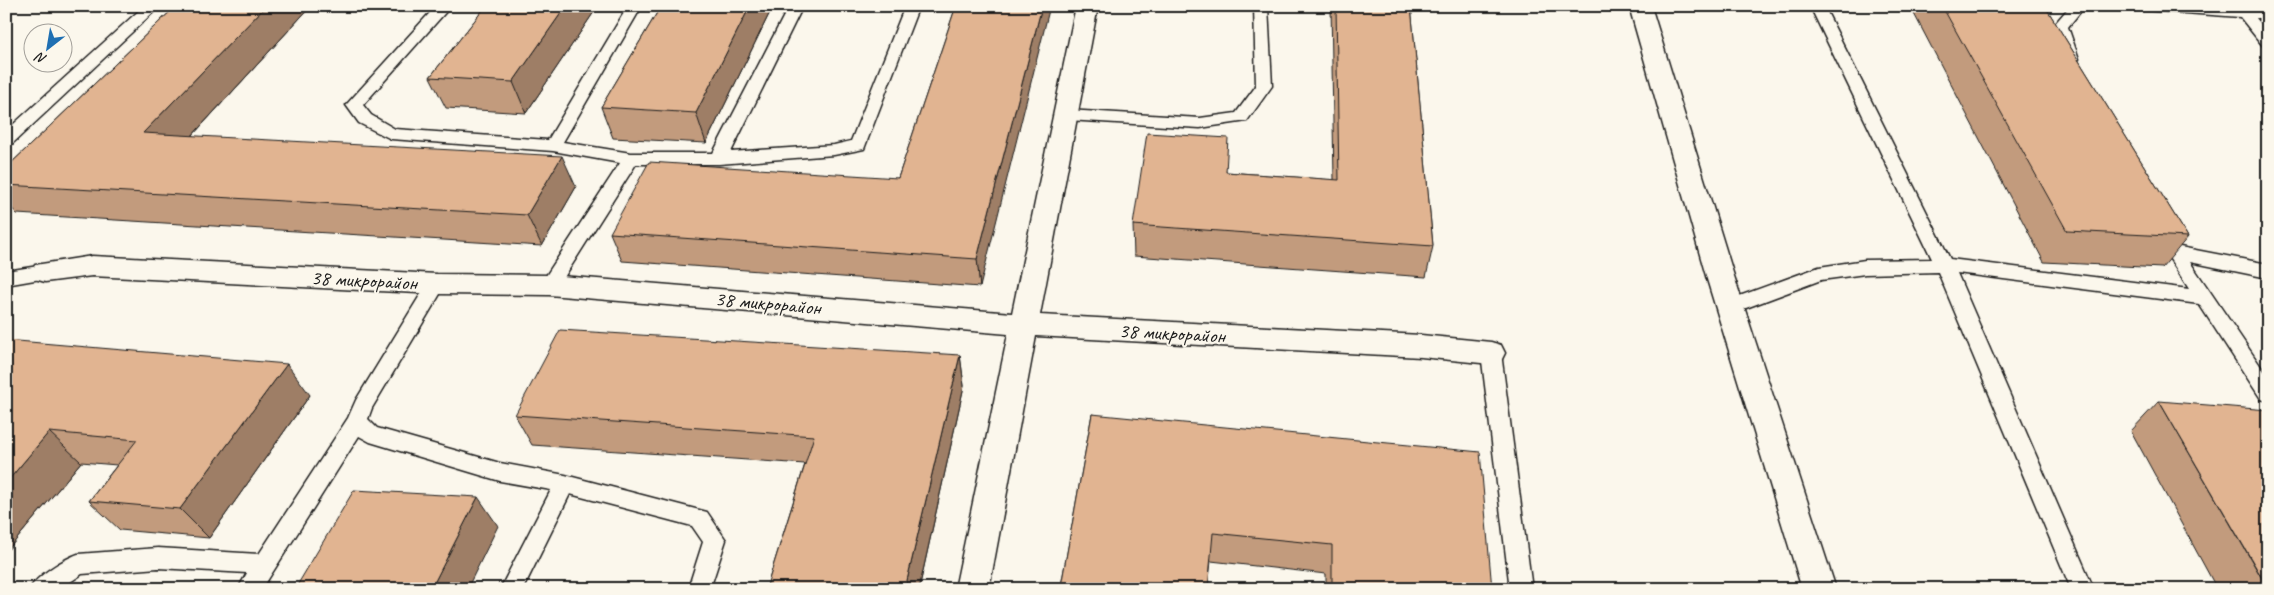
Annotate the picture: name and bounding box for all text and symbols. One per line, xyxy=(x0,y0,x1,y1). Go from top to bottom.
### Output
north arrow xyxy=(22,22,72,72)
text: N xyxy=(31,48,50,68)
street label: 38 микрорайон xyxy=(310,264,419,296)
street label: 38 микрорайон xyxy=(714,285,824,321)
street label: 38 микрорайон xyxy=(1118,317,1227,349)

